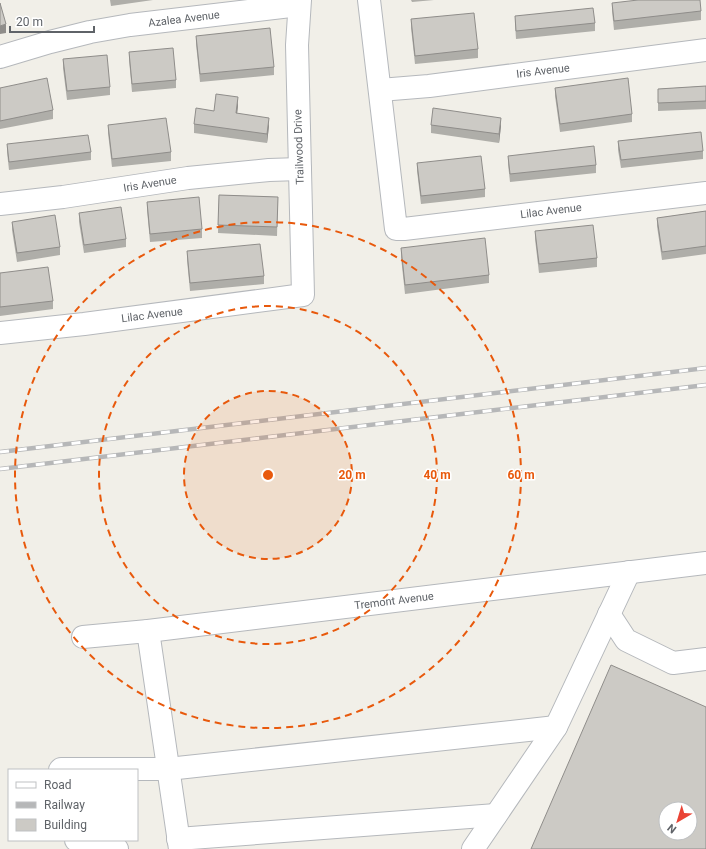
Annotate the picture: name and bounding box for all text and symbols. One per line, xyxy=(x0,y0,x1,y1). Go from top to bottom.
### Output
scale bar xyxy=(10,8,94,34)
street label: Azalea Avenue xyxy=(148,8,221,30)
text: 20 m xyxy=(16,15,43,29)
street label: Iris Avenue xyxy=(516,61,571,81)
street label: Trailwood Drive xyxy=(291,109,307,185)
street label: Iris Avenue xyxy=(122,173,178,195)
street label: Lilac Avenue xyxy=(520,201,583,221)
street label: Lilac Avenue xyxy=(121,305,184,325)
centre of rings xyxy=(261,468,275,482)
text: 20 m xyxy=(338,468,366,482)
text: 40 m xyxy=(423,468,451,482)
text: 60 m xyxy=(507,468,535,482)
street label: Tremont Avenue xyxy=(354,590,435,612)
legend xyxy=(8,769,138,841)
text: Road xyxy=(44,778,72,792)
text: Railway xyxy=(44,798,85,812)
north arrow xyxy=(658,801,698,841)
text: Building xyxy=(44,818,87,832)
text: N xyxy=(665,821,679,836)

